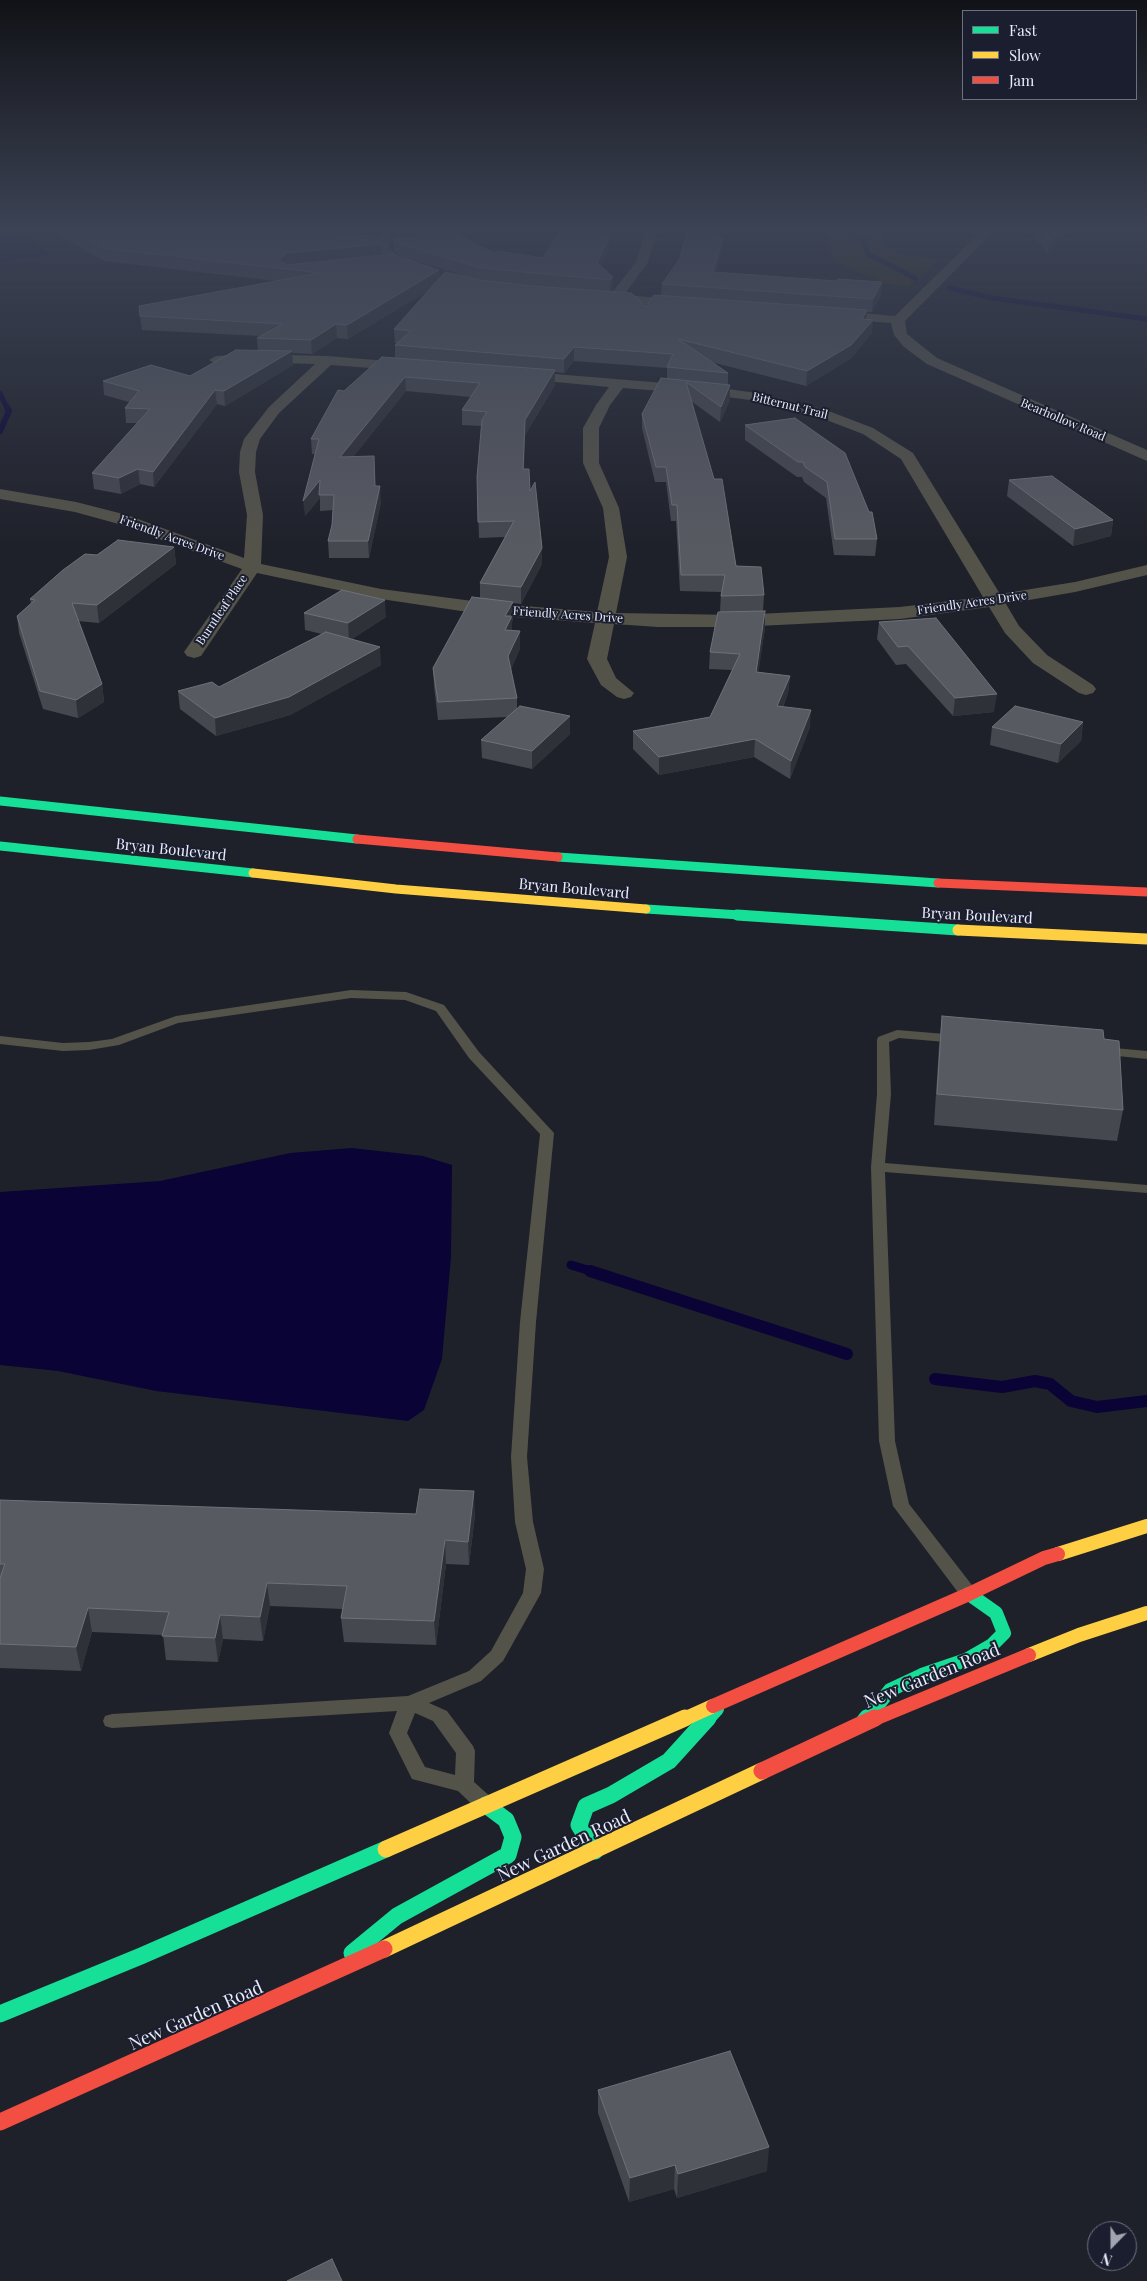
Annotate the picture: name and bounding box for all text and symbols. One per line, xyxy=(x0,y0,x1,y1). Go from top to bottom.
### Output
legend xyxy=(962,10,1137,100)
text: Fast xyxy=(1009,20,1037,40)
text: Slow xyxy=(1009,45,1041,65)
text: Jam xyxy=(1009,70,1034,90)
street label: Bitternut Trail xyxy=(751,390,829,422)
street label: Bearhollow Road xyxy=(1018,396,1108,444)
street label: Friendly Acres Drive xyxy=(118,512,226,564)
street label: Burntleaf Place xyxy=(193,572,251,648)
street label: Friendly Acres Drive xyxy=(916,588,1028,618)
street label: Friendly Acres Drive xyxy=(512,604,624,626)
street label: Bryan Boulevard xyxy=(115,835,227,865)
street label: Bryan Boulevard xyxy=(518,875,630,903)
street label: Bryan Boulevard xyxy=(921,904,1033,928)
street label: New Garden Road xyxy=(861,1639,1003,1713)
street label: New Garden Road xyxy=(494,1806,634,1886)
street label: New Garden Road xyxy=(126,1977,266,2055)
north arrow xyxy=(1087,2221,1137,2271)
text: N xyxy=(1098,2249,1115,2270)

